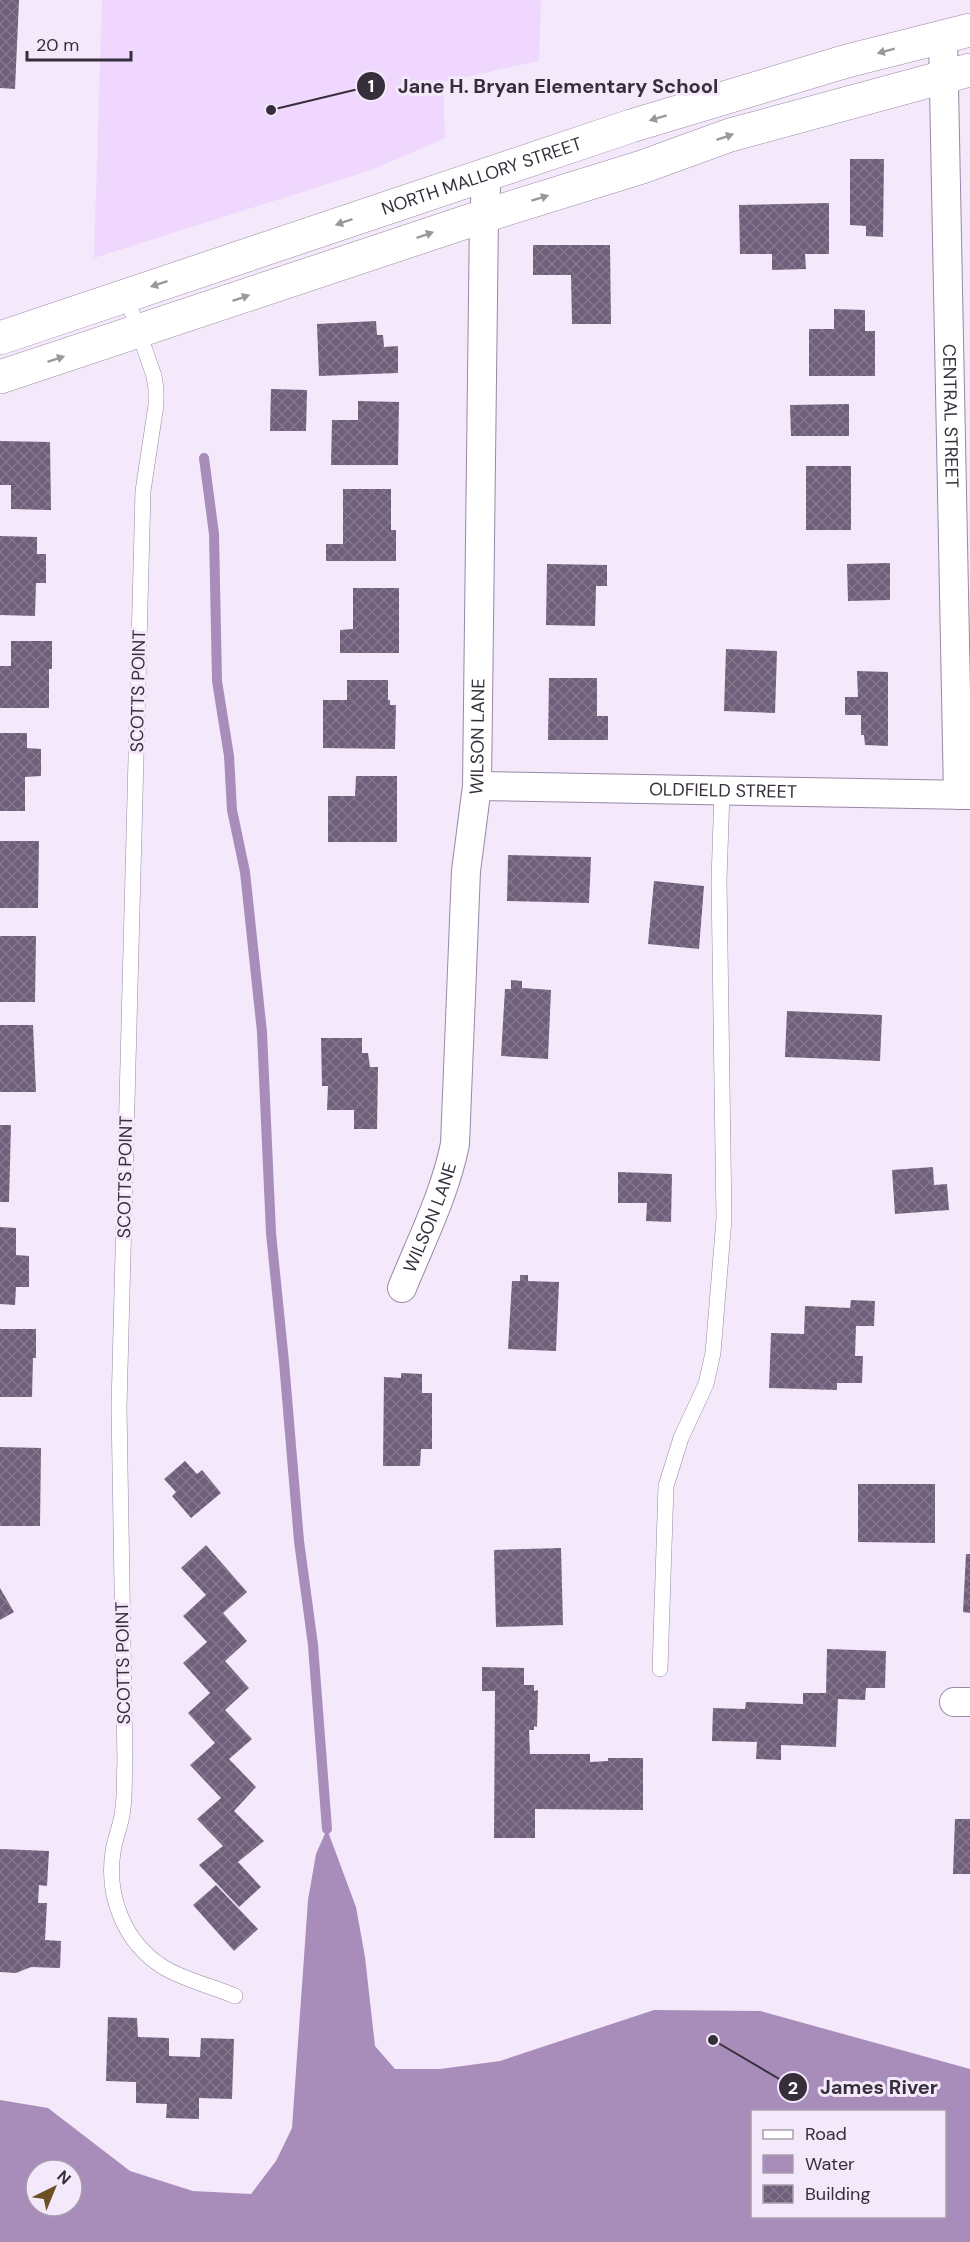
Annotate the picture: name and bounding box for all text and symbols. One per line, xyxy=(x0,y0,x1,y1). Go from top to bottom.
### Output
scale bar xyxy=(27,24,130,62)
text: 20 m xyxy=(36,33,79,57)
one-way arrow xyxy=(877,47,895,56)
callout: Jane H. Bryan Elementary School xyxy=(356,67,731,105)
text: Jane H. Bryan Elementary School xyxy=(398,73,718,99)
text: 1 xyxy=(368,74,374,98)
one-way arrow xyxy=(649,113,667,123)
street label: NORTH MALLORY STREET xyxy=(378,131,585,221)
one-way arrow xyxy=(716,131,734,141)
one-way arrow xyxy=(531,193,549,202)
one-way arrow xyxy=(335,218,353,228)
one-way arrow xyxy=(417,230,435,240)
one-way arrow xyxy=(150,280,168,290)
one-way arrow xyxy=(232,292,250,302)
street label: CENTRAL STREET xyxy=(937,344,964,488)
one-way arrow xyxy=(47,354,65,363)
street label: SCOTTS POINT xyxy=(125,629,151,753)
street label: WILSON LANE xyxy=(464,678,490,796)
street label: OLDFIELD STREET xyxy=(649,777,797,804)
street label: SCOTTS POINT xyxy=(112,1115,138,1239)
street label: WILSON LANE xyxy=(398,1160,462,1276)
street label: SCOTTS POINT xyxy=(110,1601,136,1725)
callout: James River xyxy=(778,2068,950,2106)
text: James River xyxy=(820,2074,938,2100)
text: 2 xyxy=(788,2076,798,2100)
legend xyxy=(751,2110,946,2218)
text: Road xyxy=(805,2122,847,2146)
text: Water xyxy=(805,2152,855,2176)
north arrow xyxy=(24,2158,84,2218)
text: N xyxy=(52,2166,75,2189)
text: Building xyxy=(805,2182,870,2206)

